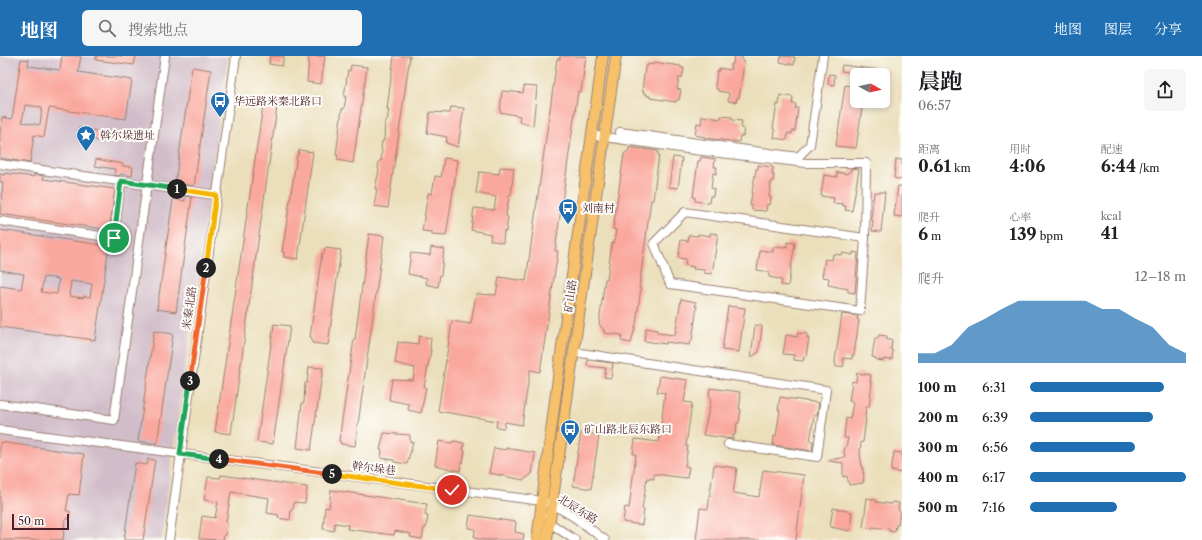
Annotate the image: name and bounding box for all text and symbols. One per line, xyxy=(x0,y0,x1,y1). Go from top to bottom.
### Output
search box xyxy=(82,10,362,46)
icon: search xyxy=(96,17,118,39)
text: 地图 xyxy=(20,19,58,42)
text: 搜索地点 xyxy=(128,20,188,39)
text: 地图 xyxy=(1054,20,1082,38)
text: 图层 xyxy=(1104,20,1132,38)
text: 分享 xyxy=(1154,20,1182,38)
north arrow xyxy=(850,68,890,108)
map controls xyxy=(850,68,890,108)
text: 晨跑 xyxy=(918,68,962,95)
button: share xyxy=(1144,69,1186,111)
bus stop icon: 华远路米秦北路口 xyxy=(209,90,231,118)
place label: 华远路米秦北路口 xyxy=(234,94,322,108)
text: 06:57 xyxy=(918,97,951,113)
place icon: 斡尔垛遗址 xyxy=(75,124,97,152)
place label: 斡尔垛遗址 xyxy=(100,128,155,142)
text: 距离 xyxy=(918,142,940,156)
text: 用时 xyxy=(1009,142,1031,156)
text: 配速 xyxy=(1101,142,1123,156)
text: 0.61 xyxy=(918,156,951,176)
text: 4:06 xyxy=(1009,156,1045,176)
text: 6:44 xyxy=(1101,156,1136,176)
text: km xyxy=(951,161,971,175)
text: /km xyxy=(1136,161,1160,175)
pin: 1 xyxy=(167,179,187,199)
text: 1 xyxy=(175,182,179,196)
bus stop icon: 刘南村 xyxy=(557,197,579,225)
place label: 刘南村 xyxy=(582,201,615,215)
text: kcal xyxy=(1101,209,1121,223)
text: 爬升 xyxy=(918,210,940,224)
text: 心率 xyxy=(1009,210,1031,224)
pin xyxy=(97,221,131,255)
text: 41 xyxy=(1101,223,1118,243)
text: 6 xyxy=(918,224,928,244)
text: 139 xyxy=(1009,224,1037,244)
icon: arrive xyxy=(103,227,125,249)
text: m xyxy=(928,229,941,243)
text: bpm xyxy=(1037,229,1063,243)
pin: 2 xyxy=(196,258,216,278)
text: 2 xyxy=(203,261,209,275)
text: 12–18 m xyxy=(1135,268,1186,284)
text: 爬升 xyxy=(918,270,944,286)
street label: 矿山路 xyxy=(561,279,579,313)
street label: 米秦北路 xyxy=(179,285,199,331)
pin: 3 xyxy=(180,371,200,391)
text: 3 xyxy=(187,374,193,388)
text: 100 m xyxy=(918,379,957,395)
text: 6:31 xyxy=(982,379,1006,395)
text: 200 m xyxy=(918,409,958,425)
text: 6:39 xyxy=(982,409,1008,425)
bus stop icon: 矿山路北辰东路口 xyxy=(559,418,581,446)
place label: 矿山路北辰东路口 xyxy=(584,422,672,436)
text: 300 m xyxy=(918,439,958,455)
text: 6:56 xyxy=(982,439,1008,455)
pin: 4 xyxy=(209,449,229,469)
text: 4 xyxy=(216,452,222,466)
street label: 幹尔垛巷 xyxy=(351,458,397,478)
pin: 5 xyxy=(322,464,342,484)
text: 5 xyxy=(329,467,335,481)
text: 400 m xyxy=(918,469,958,485)
text: 6:17 xyxy=(982,469,1005,485)
pin xyxy=(435,473,469,507)
icon: check xyxy=(441,479,463,501)
street label: 北辰东路 xyxy=(556,491,600,527)
text: 500 m xyxy=(918,499,958,515)
text: 7:16 xyxy=(982,499,1005,515)
scale bar xyxy=(12,512,69,531)
text: 50 m xyxy=(18,514,44,528)

